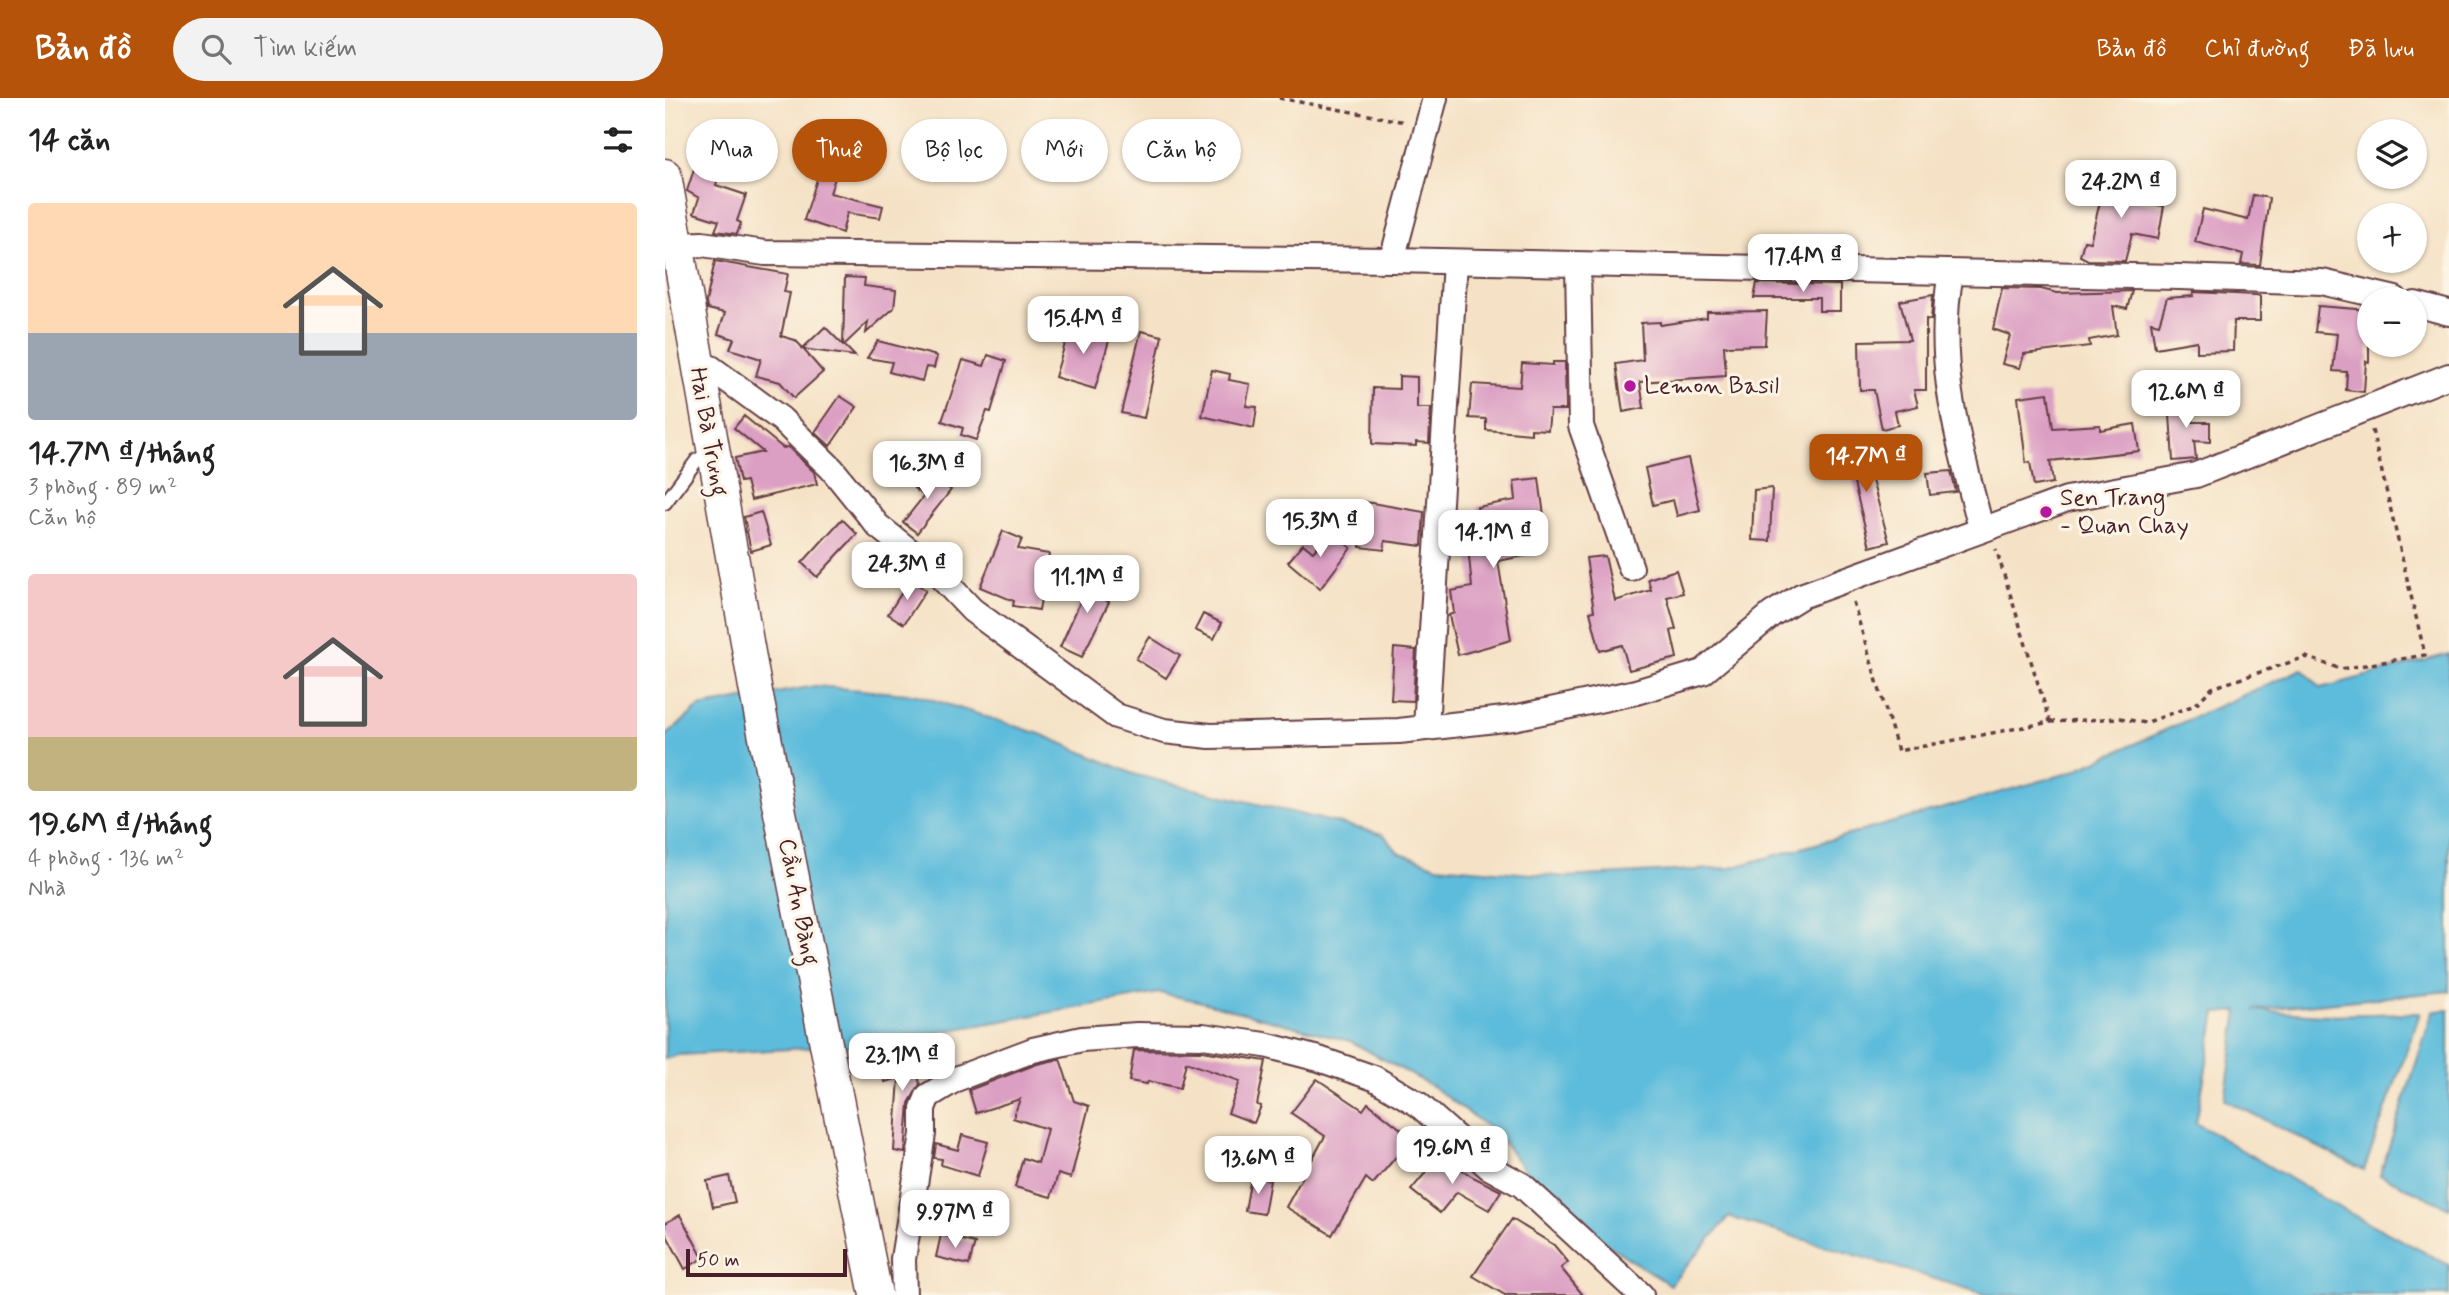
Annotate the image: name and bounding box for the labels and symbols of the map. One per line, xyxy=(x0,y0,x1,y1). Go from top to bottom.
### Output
pin: 24.2M ₫ xyxy=(2056,160,2186,220)
pin: 17.4M ₫ xyxy=(1738,234,1868,294)
pin: 15.4M ₫ xyxy=(1018,296,1148,356)
street label: Hai Bà Trưng xyxy=(678,365,735,500)
pin: 12.6M ₫ xyxy=(2121,370,2251,430)
place label: Lemon Basil xyxy=(1644,371,1779,402)
marker: Lemon Basil xyxy=(1622,378,1638,394)
pin: 14.7M ₫ xyxy=(1801,434,1931,494)
pin: 16.3M ₫ xyxy=(862,442,992,501)
place label: Sen Trang - Quan Chay xyxy=(2060,483,2189,542)
pin: 15.3M ₫ xyxy=(1255,500,1385,559)
marker: Sen Trang - Quan Chay xyxy=(2038,504,2054,520)
pin: 14.1M ₫ xyxy=(1428,510,1558,570)
pin: 24.3M ₫ xyxy=(842,542,972,602)
pin: 11.1M ₫ xyxy=(1022,556,1152,615)
street label: Cầu An Bàng xyxy=(768,836,825,969)
pin: 23.1M ₫ xyxy=(837,1034,967,1093)
pin: 19.6M ₫ xyxy=(1387,1126,1517,1186)
pin: 13.6M ₫ xyxy=(1193,1136,1323,1196)
pin: 9.97M ₫ xyxy=(890,1190,1020,1250)
scale bar xyxy=(686,1246,847,1278)

